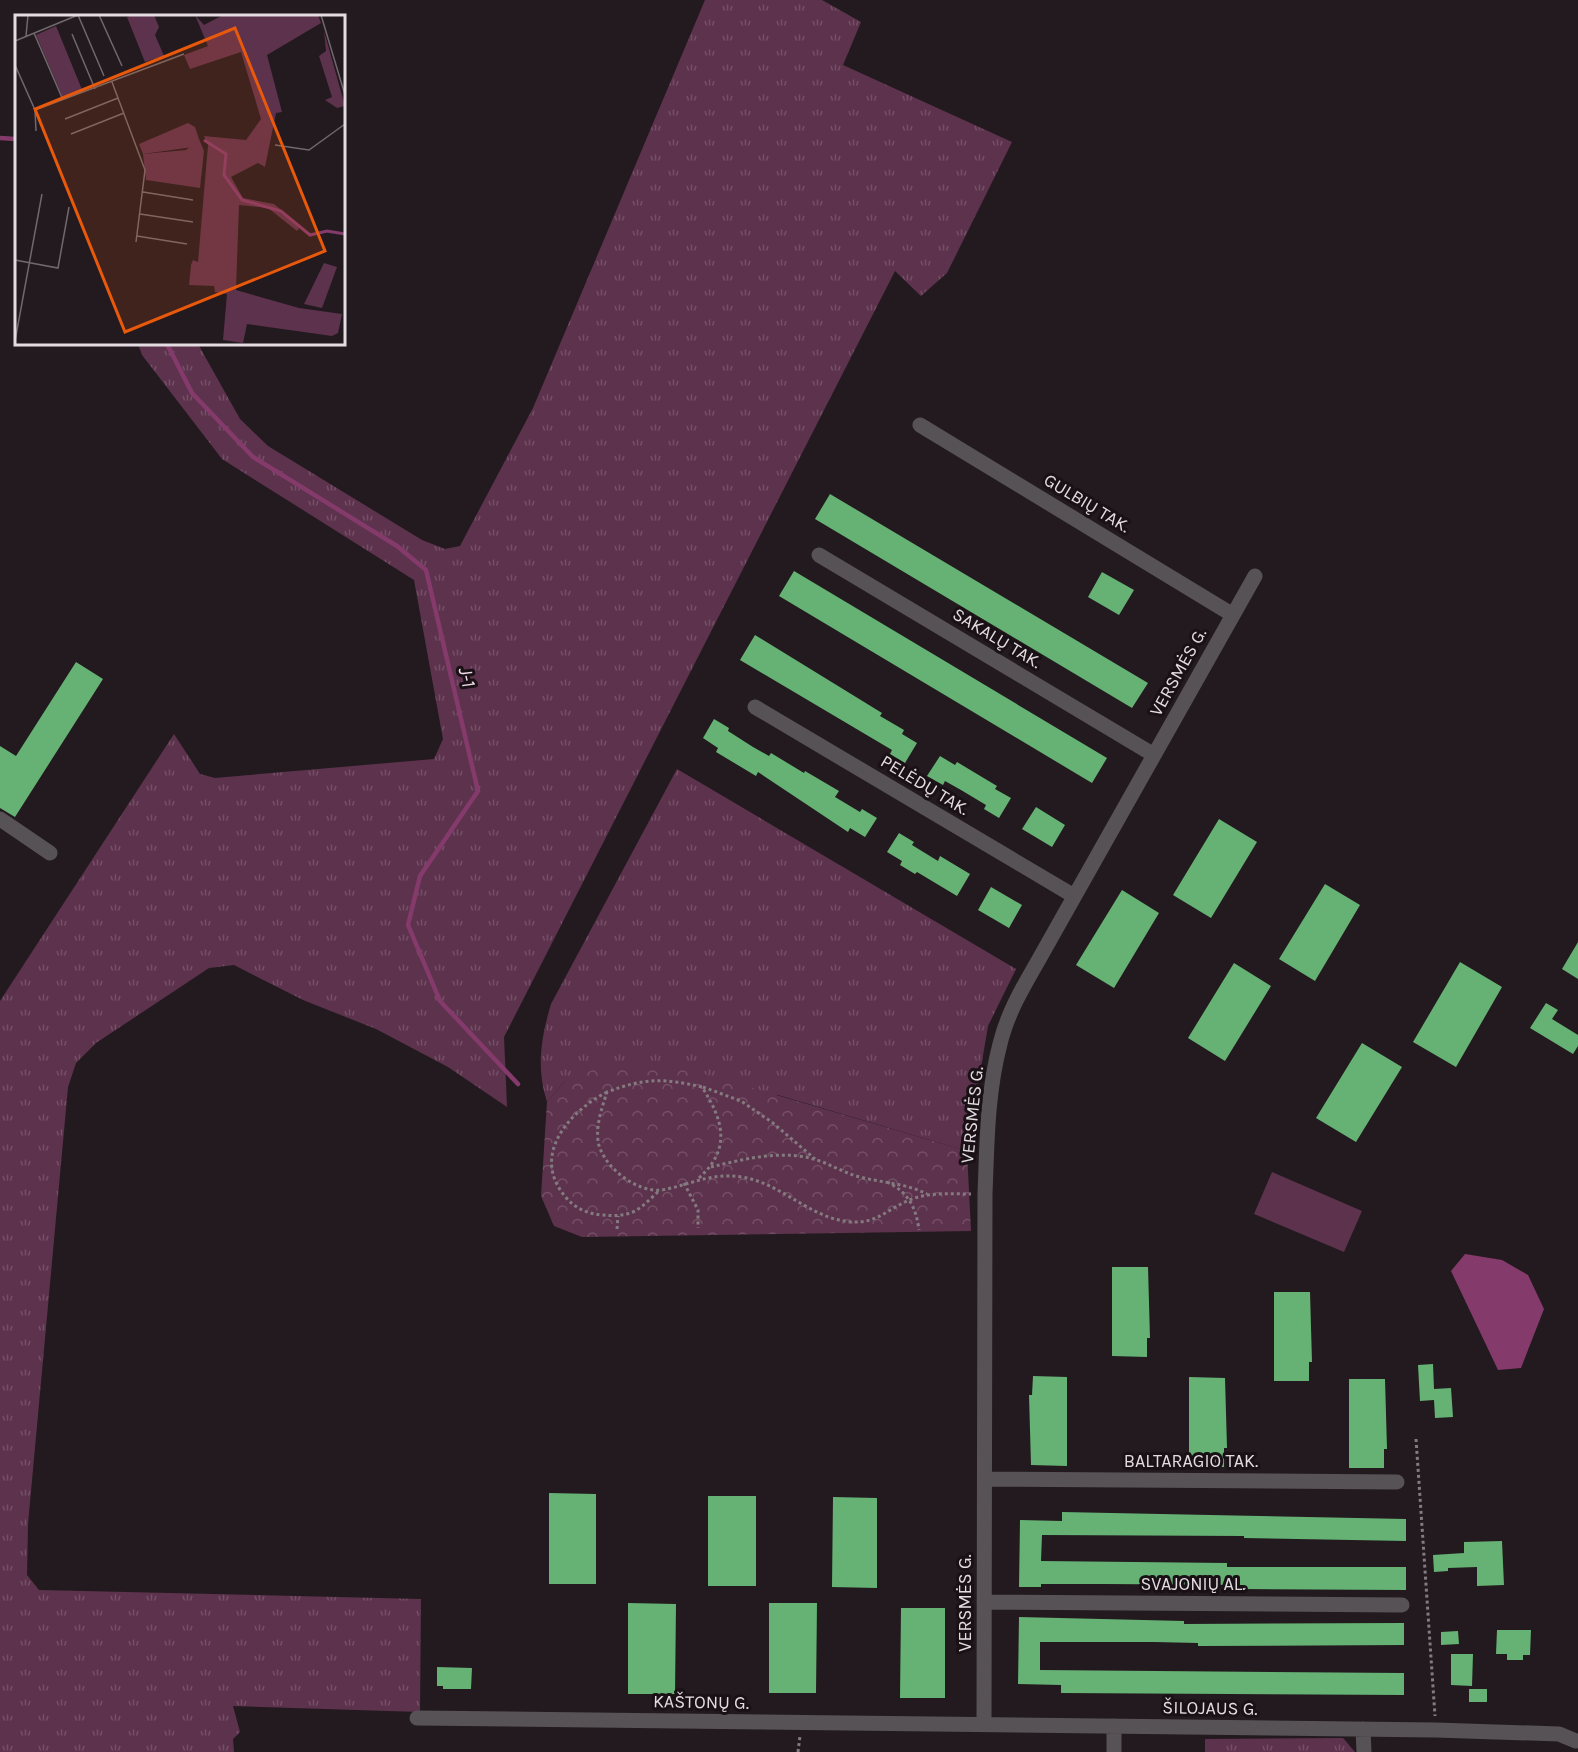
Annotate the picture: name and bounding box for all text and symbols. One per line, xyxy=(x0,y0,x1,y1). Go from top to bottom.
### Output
inset map xyxy=(15,15,345,345)
street label: GULBIŲ TAK. xyxy=(1040,469,1134,537)
street label: SAKALŲ TAK. xyxy=(949,603,1045,673)
street label: VERSMĖS G. xyxy=(1145,624,1211,720)
water label: J-1 xyxy=(454,665,480,689)
street label: PELĖDŲ TAK. xyxy=(877,750,973,820)
street label: VERSMĖS G. xyxy=(956,1065,988,1165)
street label: BALTARAGIO TAK. xyxy=(1124,1450,1258,1472)
street label: VERSMĖS G. xyxy=(954,1554,976,1652)
street label: SVAJONIŲ AL. xyxy=(1140,1573,1246,1595)
street label: KAŠTONŲ G. xyxy=(653,1690,749,1714)
street label: ŠILOJAUS G. xyxy=(1162,1696,1258,1720)

